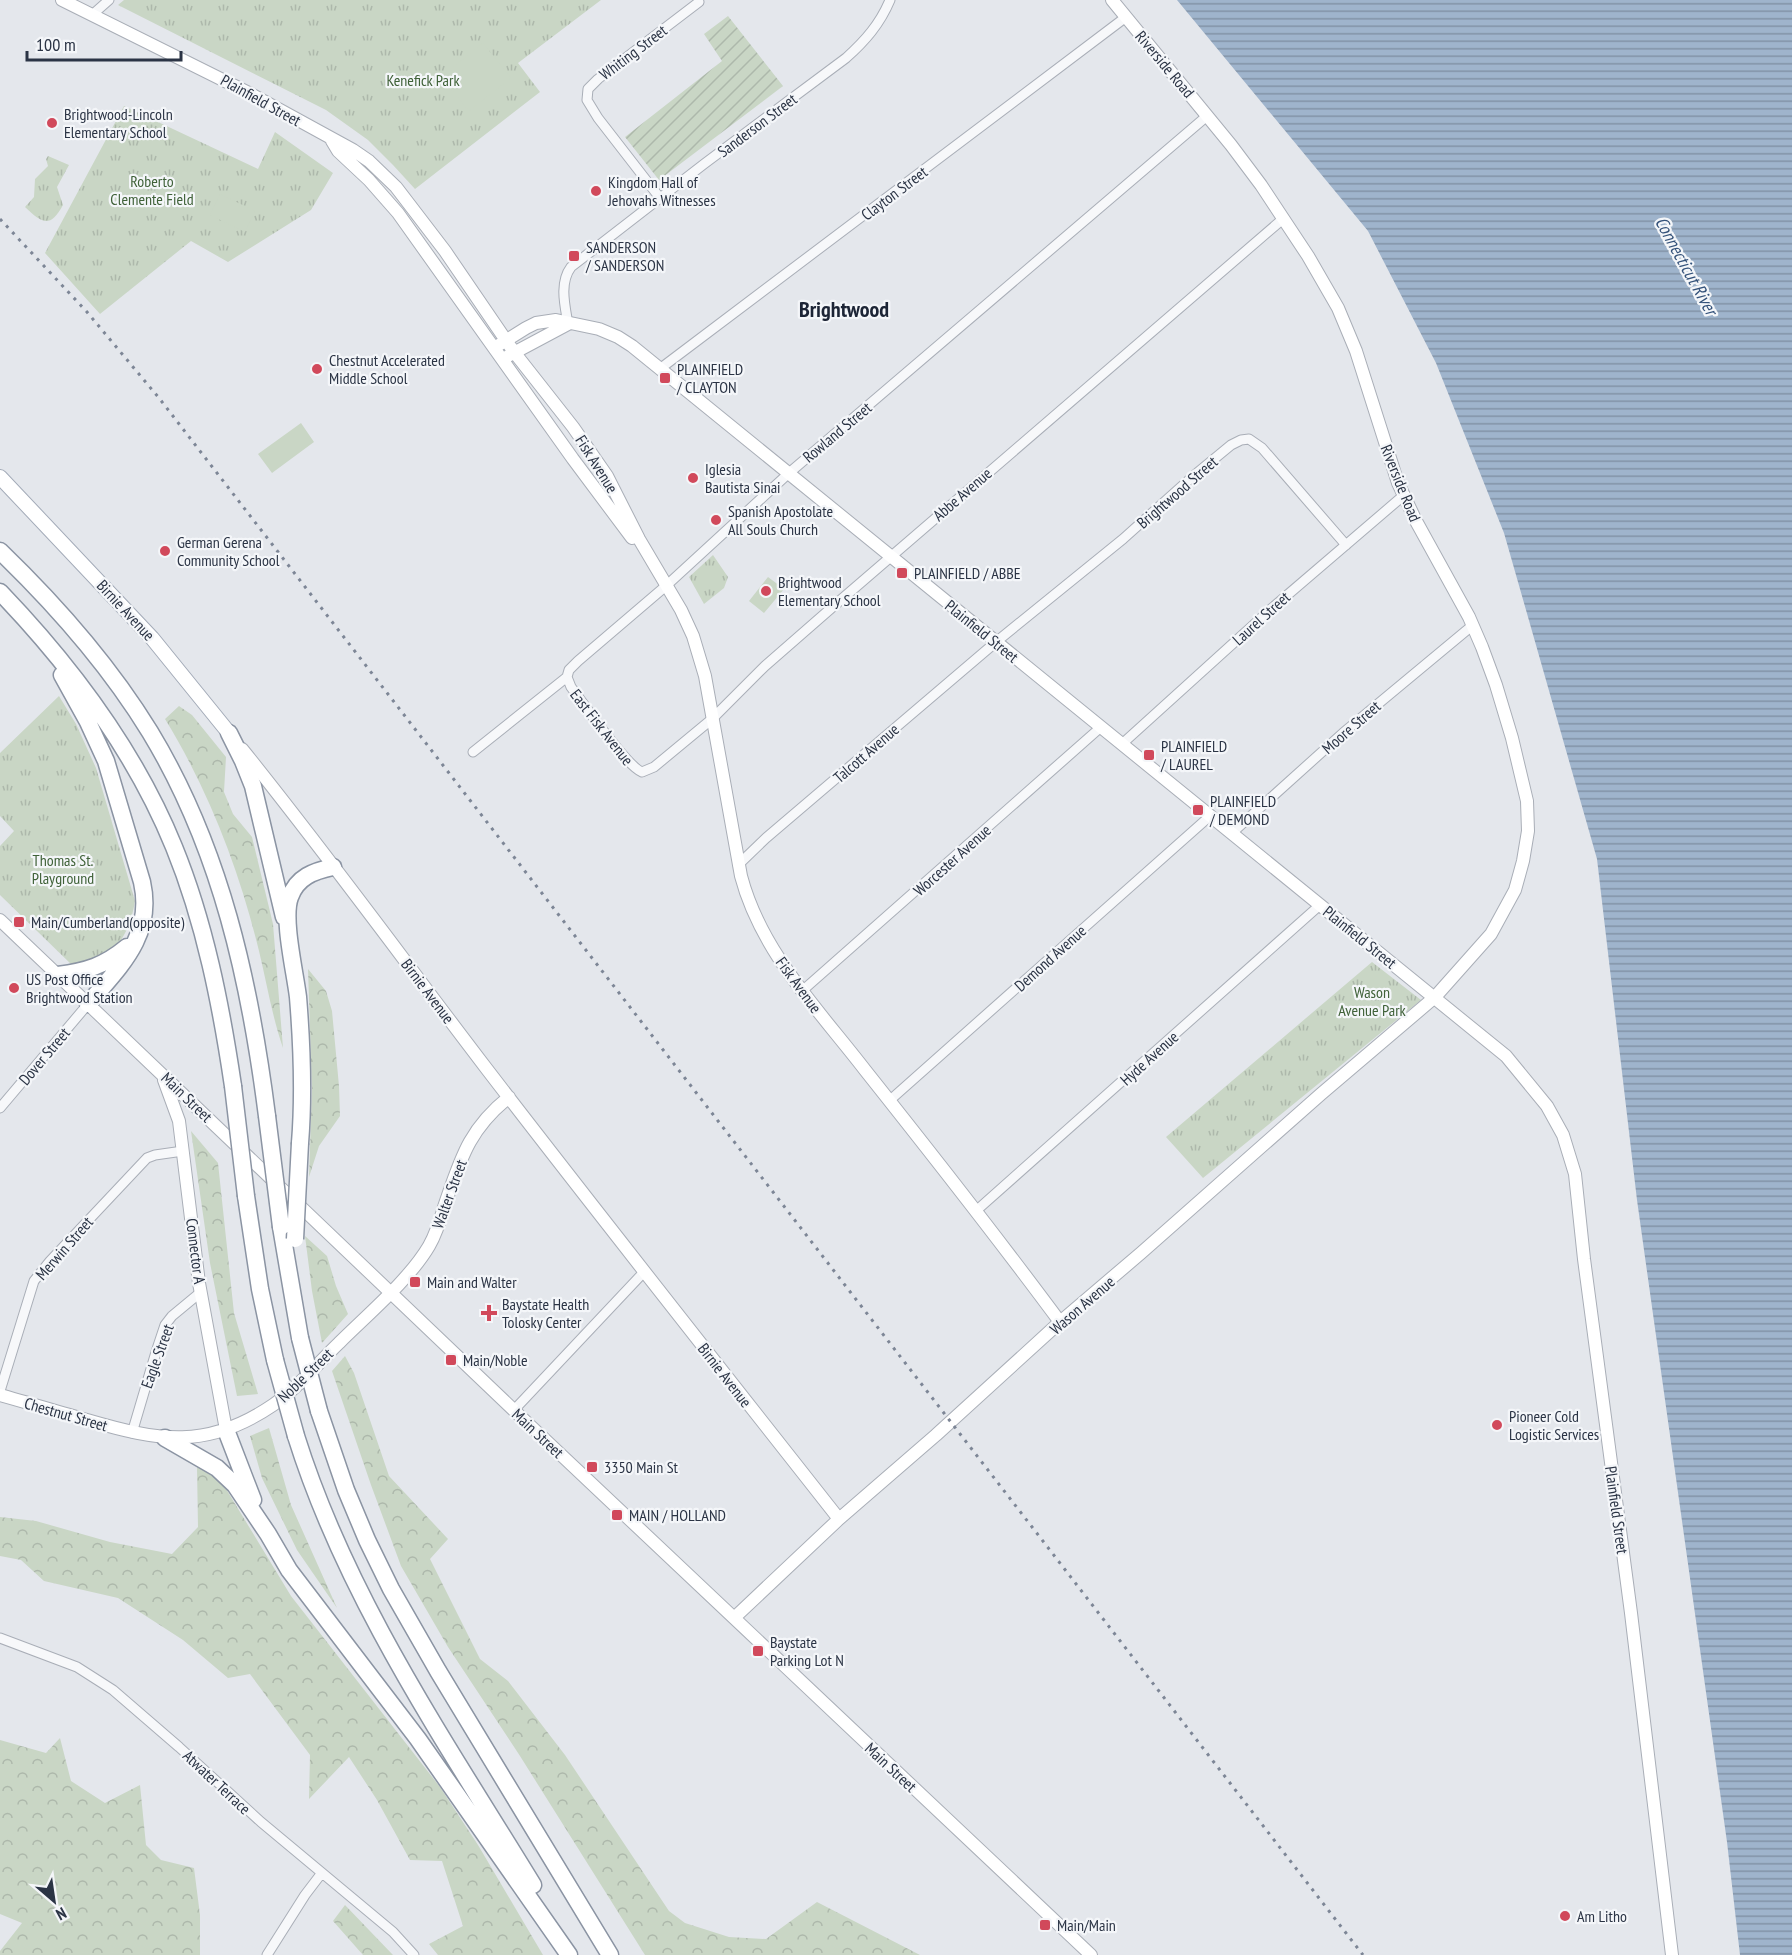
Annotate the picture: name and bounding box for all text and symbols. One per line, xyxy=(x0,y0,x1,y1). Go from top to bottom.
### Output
street label: Whiting Street xyxy=(595,20,671,84)
scale bar xyxy=(27,24,182,62)
street label: Riverside Road xyxy=(1131,26,1199,102)
text: 100 m xyxy=(36,33,76,56)
street label: Plainfield Street xyxy=(217,70,305,131)
park label: Kenefick Park xyxy=(386,70,460,90)
street label: Sanderson Street xyxy=(713,88,801,161)
place label: Brightwood-Lincoln Elementary School xyxy=(64,104,173,142)
marker: Brightwood-Lincoln Elementary School xyxy=(45,116,59,130)
street label: Clayton Street xyxy=(857,161,932,225)
park label: Roberto Clemente Field xyxy=(110,171,194,209)
place label: Kingdom Hall of Jehovahs Witnesses xyxy=(607,172,716,210)
marker: Kingdom Hall of Jehovahs Witnesses xyxy=(589,184,603,198)
water label: Connecticut River xyxy=(1650,213,1724,322)
place label: SANDERSON / SANDERSON xyxy=(585,237,664,275)
marker: SANDERSON / SANDERSON xyxy=(567,249,581,263)
district label: Brightwood xyxy=(799,295,889,323)
place label: Chestnut Accelerated Middle School xyxy=(329,350,445,388)
place label: PLAINFIELD / CLAYTON xyxy=(676,359,743,397)
marker: Chestnut Accelerated Middle School xyxy=(310,362,324,376)
marker: PLAINFIELD / CLAYTON xyxy=(658,371,672,385)
street label: Rowland Street xyxy=(798,397,876,467)
street label: Fisk Avenue xyxy=(571,431,623,497)
street label: Riverside Road xyxy=(1376,441,1426,525)
street label: Brightwood Street xyxy=(1133,451,1222,532)
place label: Iglesia Bautista Sinai xyxy=(705,459,781,497)
street label: Abbe Avenue xyxy=(928,463,996,525)
marker: Iglesia Bautista Sinai xyxy=(686,471,700,485)
place label: Spanish Apostolate All Souls Church xyxy=(728,501,833,539)
marker: Spanish Apostolate All Souls Church xyxy=(709,513,723,527)
place label: German Gerena Community School xyxy=(177,532,280,570)
marker: German Gerena Community School xyxy=(158,544,172,558)
place label: PLAINFIELD / ABBE xyxy=(914,563,1021,583)
marker: PLAINFIELD / ABBE xyxy=(895,566,909,580)
place label: Brightwood Elementary School xyxy=(778,572,881,610)
street label: Birnie Avenue xyxy=(93,575,159,645)
marker: Brightwood Elementary School xyxy=(759,584,773,598)
street label: Laurel Street xyxy=(1228,586,1295,649)
street label: Plainfield Street xyxy=(941,595,1023,667)
street label: East Fisk Avenue xyxy=(566,685,638,769)
street label: Moore Street xyxy=(1317,696,1385,758)
street label: Talcott Avenue xyxy=(829,719,903,787)
place label: PLAINFIELD / LAUREL xyxy=(1160,736,1227,774)
marker: PLAINFIELD / LAUREL xyxy=(1142,748,1156,762)
place label: PLAINFIELD / DEMOND xyxy=(1209,791,1276,829)
marker: PLAINFIELD / DEMOND xyxy=(1191,803,1205,817)
street label: Worcester Avenue xyxy=(909,820,995,900)
park label: Thomas St. Playground xyxy=(32,850,94,888)
street label: Plainfield Street xyxy=(1319,901,1401,973)
place label: Main/Cumberland(opposite) xyxy=(31,912,185,932)
marker: Main/Cumberland(opposite) xyxy=(12,915,26,929)
street label: Demond Avenue xyxy=(1010,921,1090,995)
street label: Fisk Avenue xyxy=(772,953,826,1017)
street label: Birnie Avenue xyxy=(397,955,459,1027)
place label: US Post Office Brightwood Station xyxy=(26,969,133,1007)
marker: US Post Office Brightwood Station xyxy=(7,981,21,995)
park label: Wason Avenue Park xyxy=(1338,982,1407,1020)
street label: Dover Street xyxy=(14,1023,74,1089)
street label: Hyde Avenue xyxy=(1116,1027,1182,1089)
street label: Main Street xyxy=(157,1068,217,1127)
street label: Walter Street xyxy=(427,1156,471,1231)
street label: Merwin Street xyxy=(31,1212,97,1284)
street label: Connector A xyxy=(182,1217,210,1285)
street label: Wason Avenue xyxy=(1045,1271,1119,1339)
place label: Main and Walter xyxy=(427,1272,517,1292)
marker: Main and Walter xyxy=(408,1275,422,1289)
place label: Baystate Health Tolosky Center xyxy=(502,1294,589,1332)
marker: Baystate Health Tolosky Center xyxy=(480,1304,498,1322)
street label: Eagle Street xyxy=(136,1321,178,1391)
street label: Birnie Avenue xyxy=(694,1339,756,1411)
street label: Noble Street xyxy=(273,1343,337,1406)
place label: Main/Noble xyxy=(463,1350,528,1370)
marker: Main/Noble xyxy=(444,1353,458,1367)
street label: Chestnut Street xyxy=(22,1393,111,1436)
street label: Main Street xyxy=(508,1404,569,1462)
place label: Pioneer Cold Logistic Services xyxy=(1509,1406,1599,1444)
marker: Pioneer Cold Logistic Services xyxy=(1490,1418,1504,1432)
place label: 3350 Main St xyxy=(604,1457,679,1477)
marker: 3350 Main St xyxy=(585,1460,599,1474)
street label: Plainfield Street xyxy=(1601,1465,1633,1556)
place label: MAIN / HOLLAND xyxy=(629,1505,726,1525)
marker: MAIN / HOLLAND xyxy=(610,1508,624,1522)
place label: Baystate Parking Lot N xyxy=(770,1632,844,1670)
marker: Baystate Parking Lot N xyxy=(751,1644,765,1658)
street label: Main Street xyxy=(861,1738,922,1796)
street label: Atwater Terrace xyxy=(179,1746,255,1818)
north arrow xyxy=(24,1871,84,1931)
text: N xyxy=(53,1903,70,1925)
place label: Am Litho xyxy=(1577,1906,1627,1926)
marker: Am Litho xyxy=(1558,1909,1572,1923)
place label: Main/Main xyxy=(1057,1915,1116,1935)
marker: Main/Main xyxy=(1038,1918,1052,1932)

